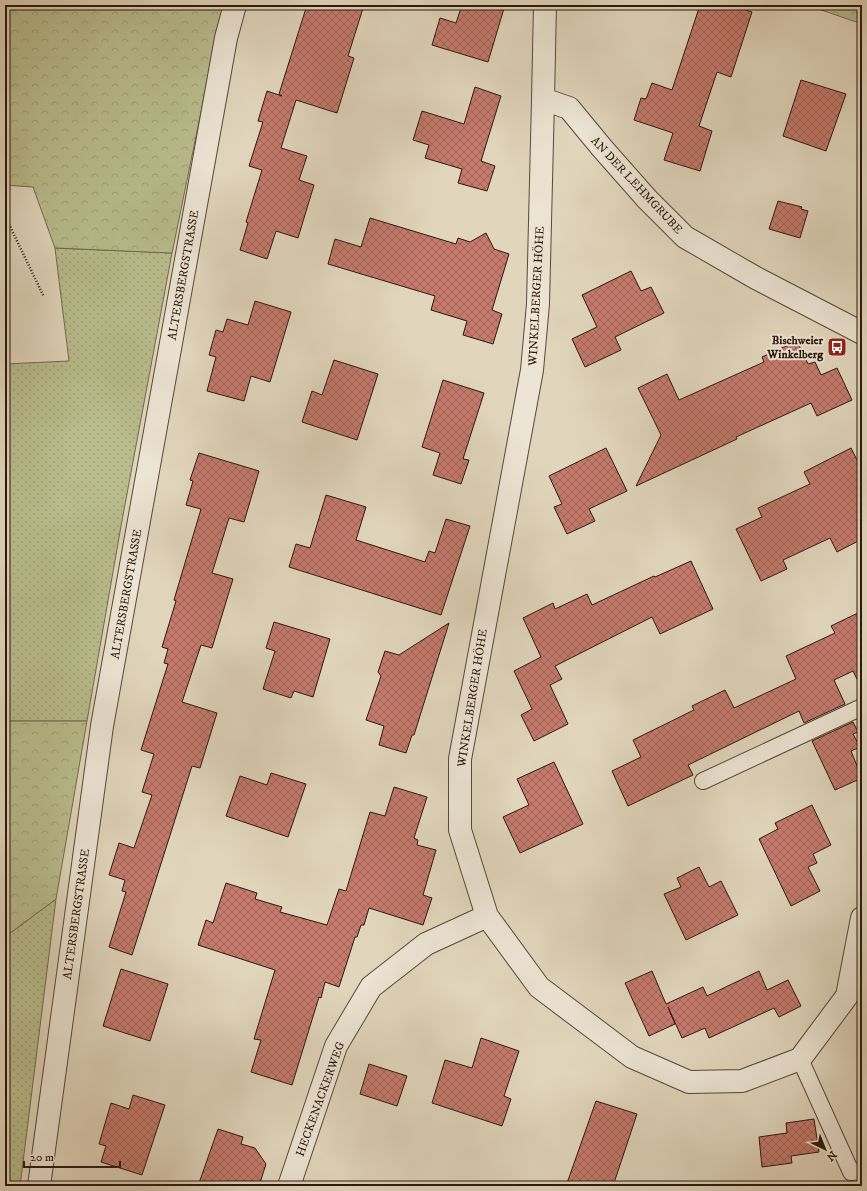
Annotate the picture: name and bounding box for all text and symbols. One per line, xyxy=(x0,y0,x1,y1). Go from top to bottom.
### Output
street label: AN DER LEHMGRUBE xyxy=(588,134,686,237)
street label: ALTERSBERGSTRASSE xyxy=(165,208,202,341)
street label: WINKELBERGER HÖHE xyxy=(525,225,548,367)
place label: Bischweier Winkelberg xyxy=(766,333,824,362)
bus stop icon: Bischweier Winkelberg xyxy=(826,336,848,358)
street label: ALTERSBERGSTRASSE xyxy=(108,527,145,660)
street label: WINKELBERGER HÖHE xyxy=(454,627,491,769)
street label: ALTERSBERGSTRASSE xyxy=(60,847,93,980)
street label: HECKENACKERWEG xyxy=(293,1039,348,1159)
north arrow xyxy=(805,1129,845,1169)
scale bar xyxy=(24,1143,120,1169)
text: N xyxy=(823,1147,839,1164)
text: 20 m xyxy=(30,1150,54,1165)

